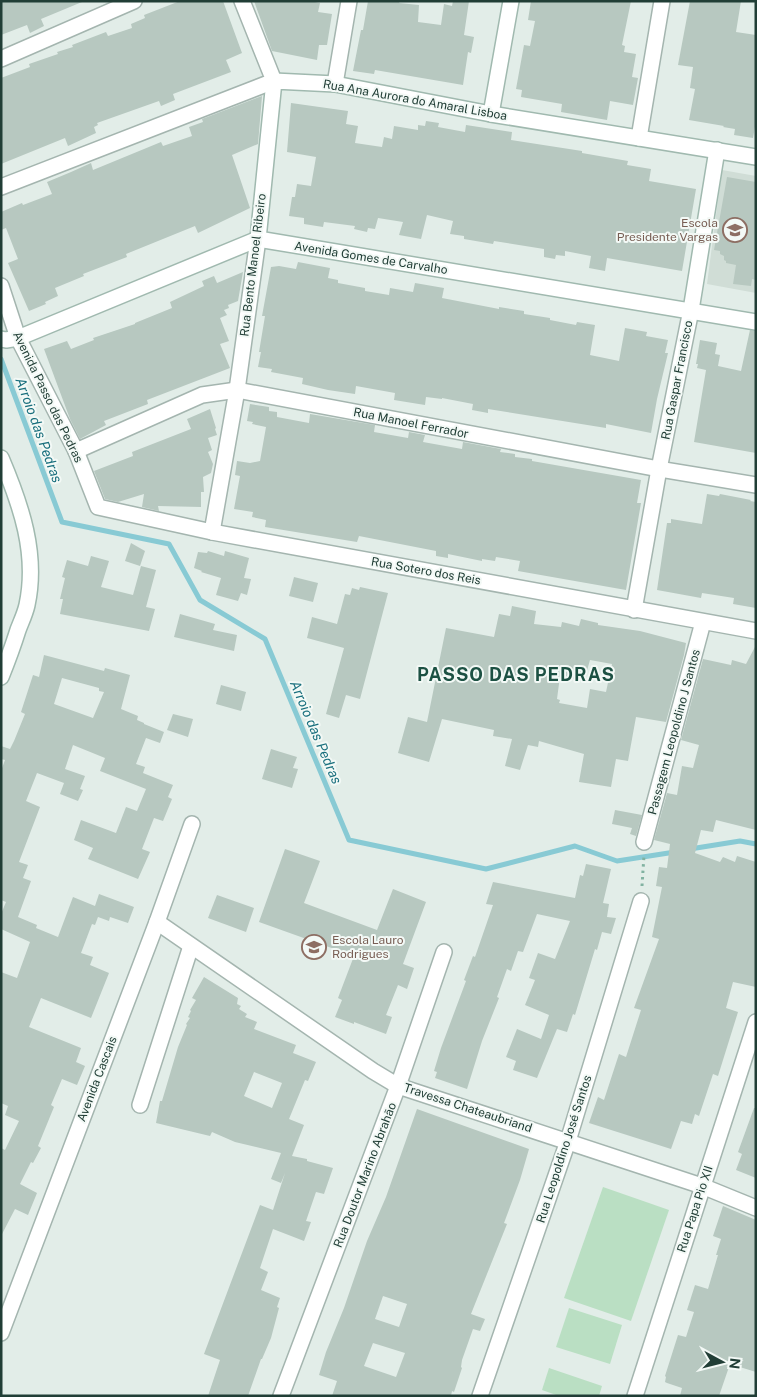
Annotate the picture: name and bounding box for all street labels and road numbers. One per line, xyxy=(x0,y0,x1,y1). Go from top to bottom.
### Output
street label: Rua Ana Aurora do Amaral Lisboa xyxy=(322,77,508,123)
street label: Rua Bento Manoel Ribeiro xyxy=(237,192,269,337)
street label: Avenida Gomes de Carvalho xyxy=(293,239,449,277)
street label: Rua Gaspar Francisco xyxy=(659,319,695,441)
street label: Avenida Passo das Pedras xyxy=(10,329,86,465)
street label: Rua Manoel Ferrador xyxy=(352,405,470,441)
street label: Rua Sotero dos Reis xyxy=(370,554,482,588)
street label: Passagem Leopoldino J Santos xyxy=(645,648,703,816)
street label: Avenida Cascais xyxy=(74,1034,120,1124)
street label: Rua Leopoldino José Santos xyxy=(533,1073,595,1225)
street label: Travessa Chateaubriand xyxy=(402,1081,534,1135)
street label: Rua Doutor Marino Abrahão xyxy=(331,1100,399,1249)
street label: Rua Papa Pio XII xyxy=(674,1164,716,1254)

